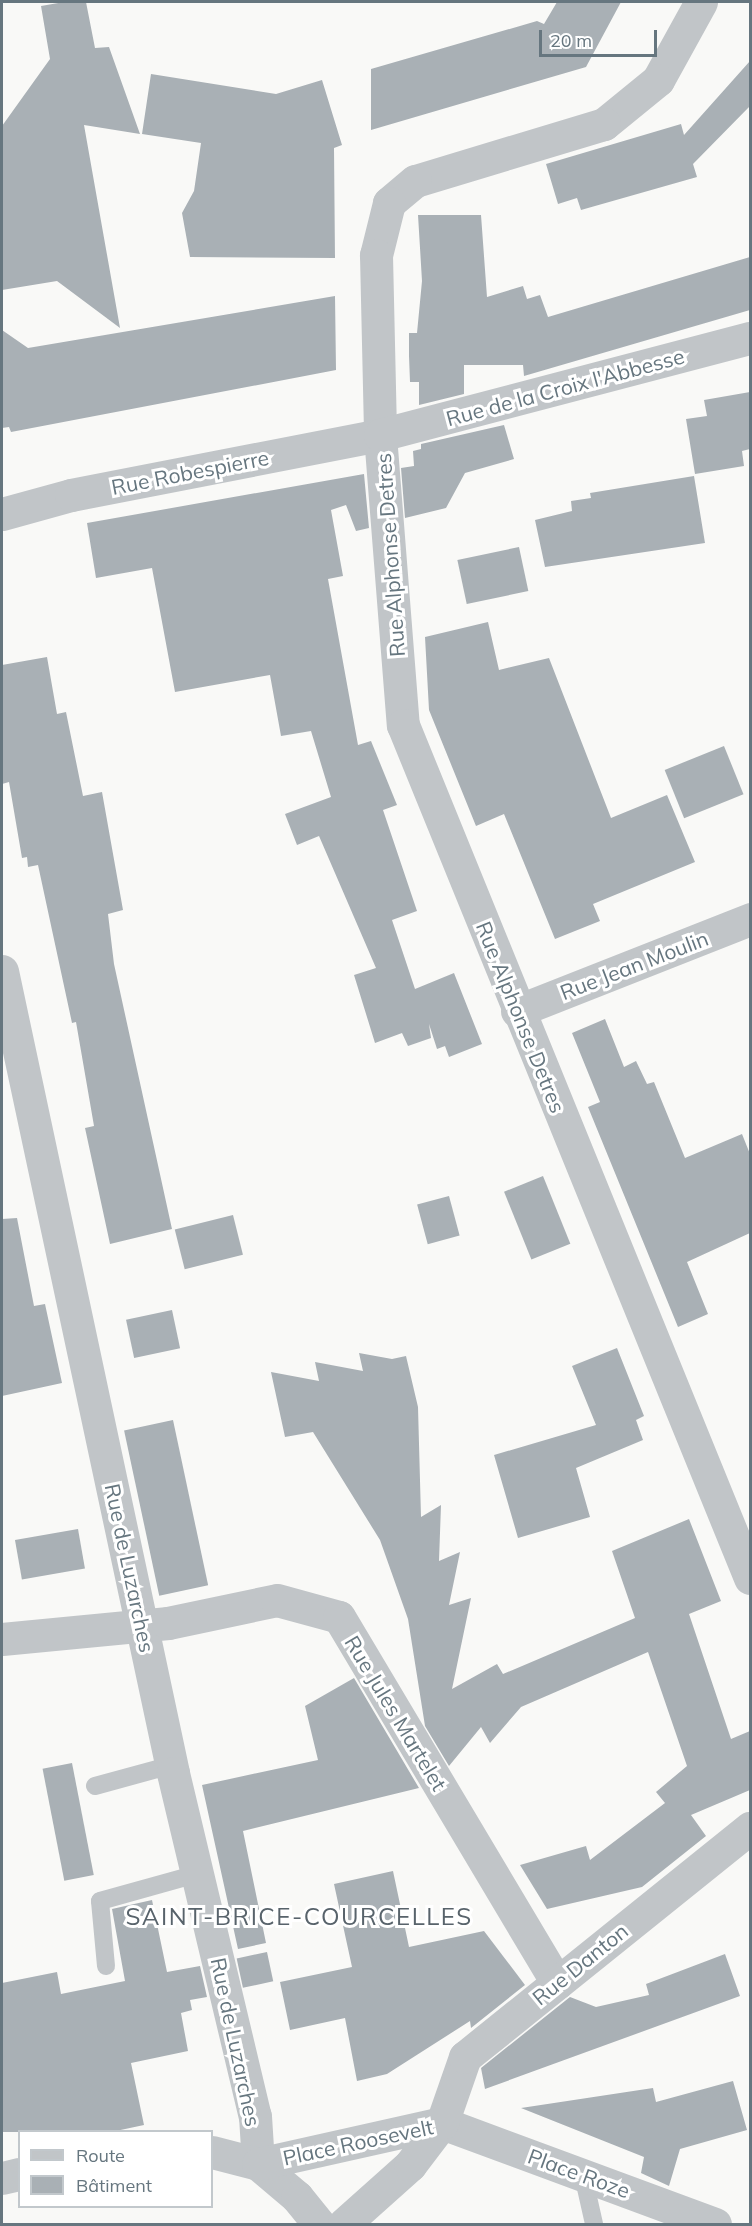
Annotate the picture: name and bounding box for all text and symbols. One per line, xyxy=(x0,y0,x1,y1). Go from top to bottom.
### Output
scale bar xyxy=(542,18,660,56)
text: 20 m xyxy=(550,29,592,52)
street label: Rue de la Croix l'Abbesse xyxy=(443,343,687,431)
street label: Rue Robespierre xyxy=(109,444,271,500)
street label: Rue Alphonse Detres xyxy=(370,452,410,658)
street label: Rue Alphonse Detres xyxy=(471,918,571,1116)
street label: Rue Jean Moulin xyxy=(556,925,712,1005)
street label: Rue de Luzarches xyxy=(100,1481,160,1655)
street label: Rue Jules Martelet xyxy=(340,1631,452,1795)
district label: SAINT-BRICE-COURCELLES xyxy=(125,1903,473,1931)
street label: Rue Danton xyxy=(527,1918,633,2010)
street label: Rue de Luzarches xyxy=(206,1955,266,2129)
street label: Place Roosevelt xyxy=(280,2114,436,2170)
legend xyxy=(18,2130,213,2208)
street label: Place Roze xyxy=(525,2143,633,2203)
text: Route xyxy=(76,2144,125,2167)
text: Bâtiment xyxy=(76,2174,152,2197)

